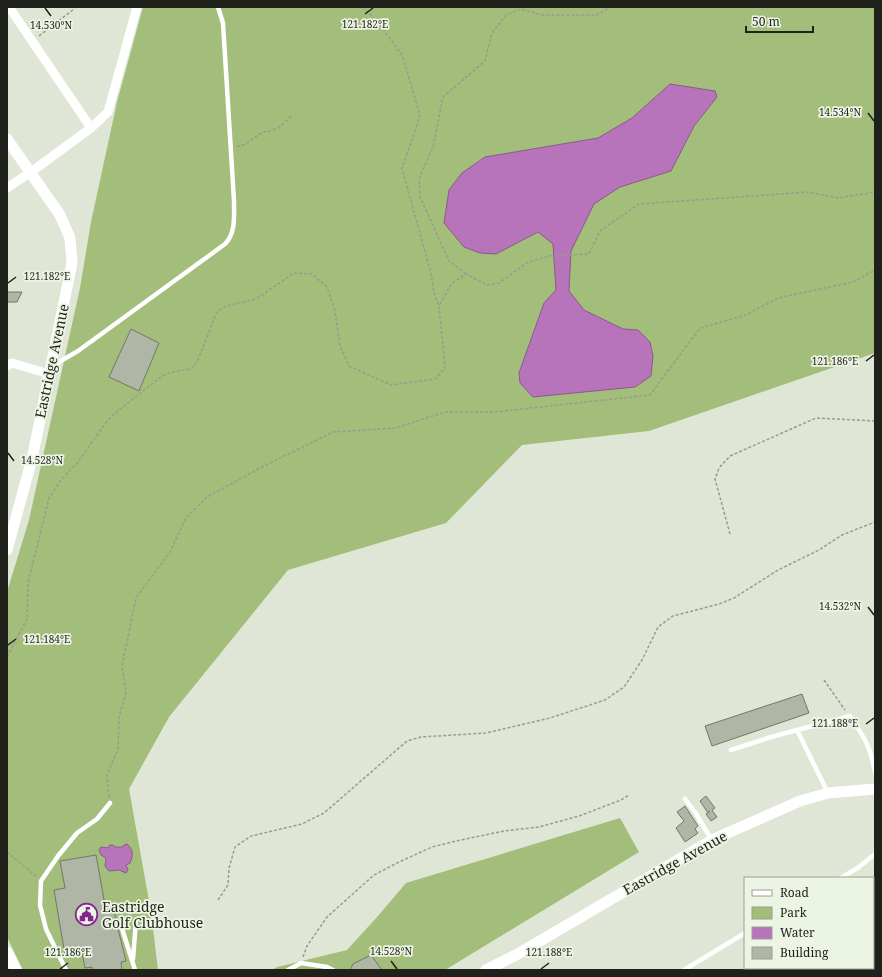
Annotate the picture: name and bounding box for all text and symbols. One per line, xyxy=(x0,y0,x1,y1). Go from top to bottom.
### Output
scale bar xyxy=(746,8,813,34)
text: 50 m xyxy=(752,13,780,30)
text: 121.182°E xyxy=(342,17,388,31)
text: 14.530°N xyxy=(30,18,72,32)
text: 14.534°N xyxy=(819,105,861,119)
text: 121.182°E xyxy=(24,269,70,283)
street label: Eastridge Avenue xyxy=(30,302,73,420)
text: 121.186°E xyxy=(812,354,858,368)
text: 14.528°N xyxy=(21,453,63,467)
text: 14.532°N xyxy=(819,599,861,613)
text: 121.184°E xyxy=(24,632,70,646)
text: 121.188°E xyxy=(812,716,858,730)
street label: Eastridge Avenue xyxy=(619,826,730,899)
legend xyxy=(744,877,874,969)
text: Road xyxy=(780,884,810,901)
place label: Eastridge Golf Clubhouse xyxy=(102,897,203,932)
public building icon: Eastridge Golf Clubhouse xyxy=(73,902,99,928)
text: Park xyxy=(780,904,808,921)
text: Water xyxy=(780,924,815,941)
text: 14.528°N xyxy=(370,944,412,958)
text: Building xyxy=(780,944,829,961)
text: 121.186°E xyxy=(45,945,91,959)
text: 121.188°E xyxy=(526,945,572,959)

